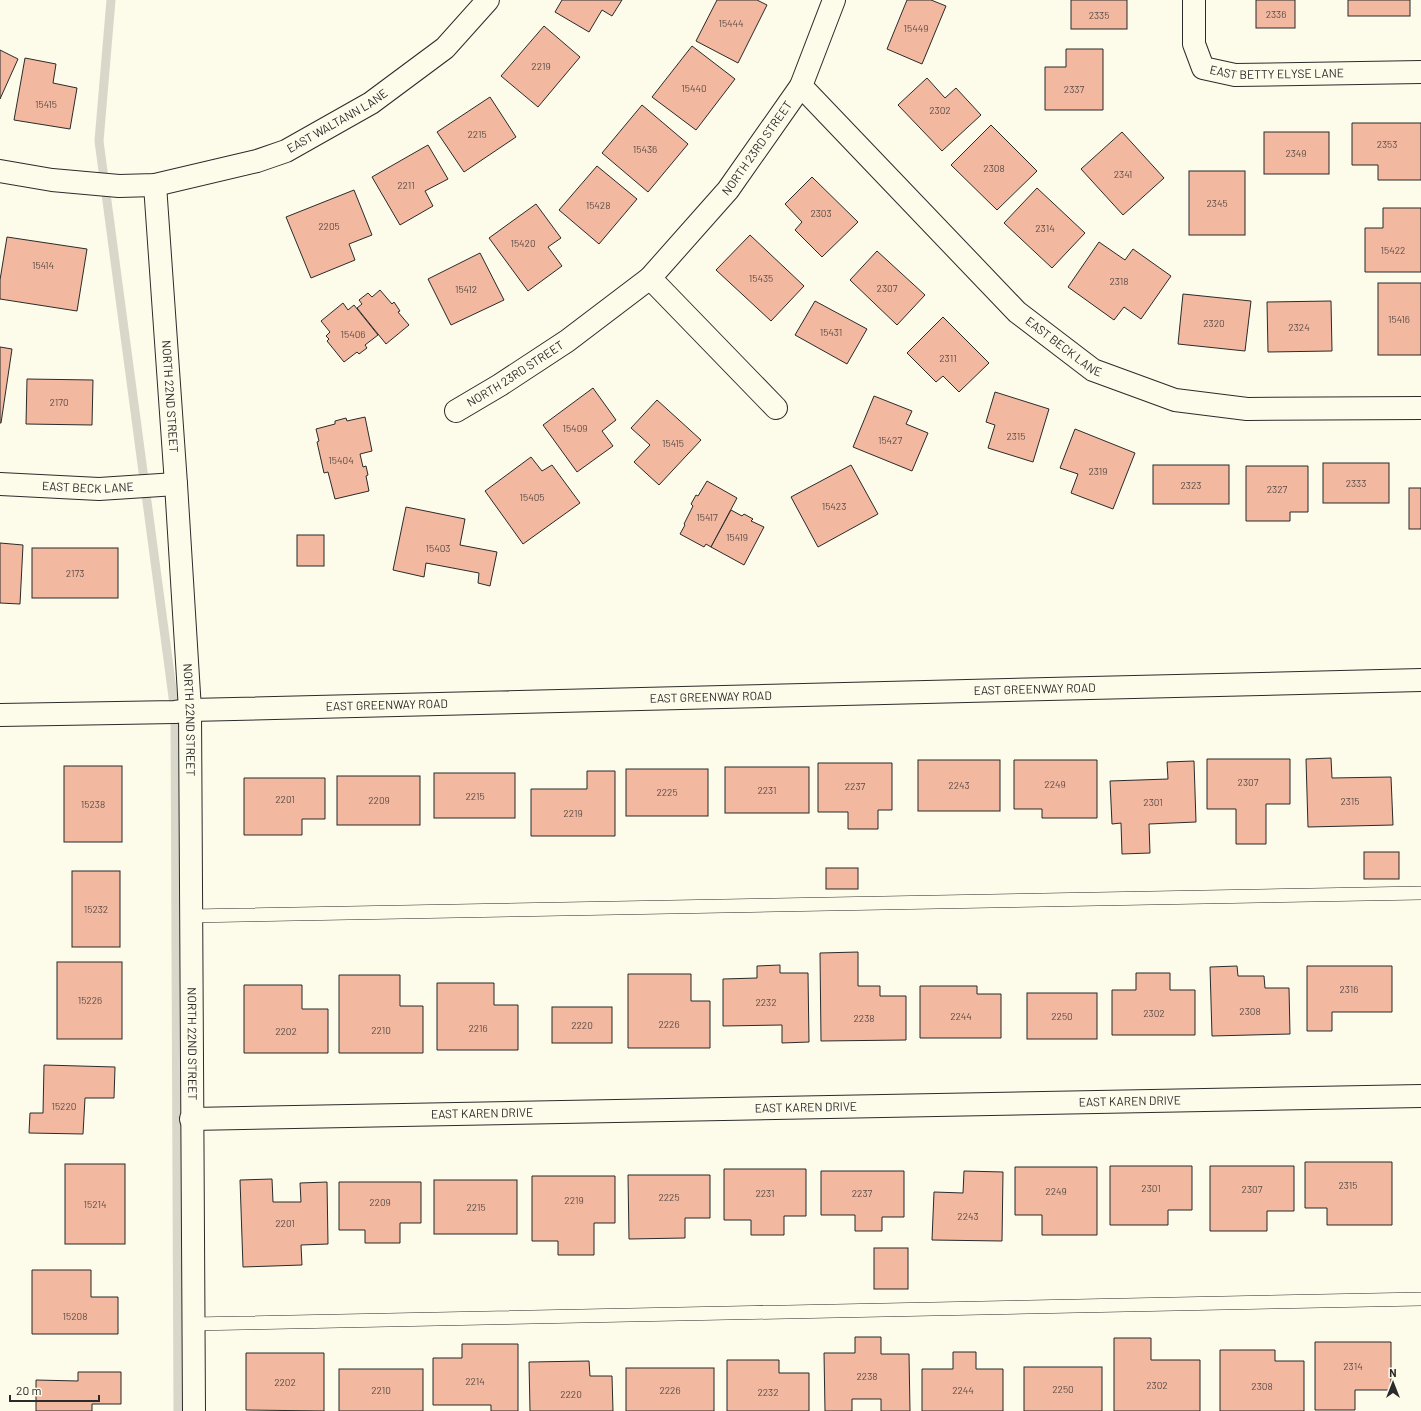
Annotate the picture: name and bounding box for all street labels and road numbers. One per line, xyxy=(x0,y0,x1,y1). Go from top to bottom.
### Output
street label: EAST BETTY ELYSE LANE xyxy=(1209,62,1344,81)
street label: EAST WALTANN LANE xyxy=(284,85,390,155)
street label: NORTH 23RD STREET xyxy=(719,98,794,198)
street label: EAST BECK LANE xyxy=(1023,313,1104,379)
street label: NORTH 23RD STREET xyxy=(464,337,566,409)
street label: NORTH 22ND STREET xyxy=(160,340,182,453)
street label: EAST BECK LANE xyxy=(42,478,134,495)
street label: NORTH 22ND STREET xyxy=(181,663,198,777)
street label: EAST GREENWAY ROAD xyxy=(973,680,1096,697)
street label: EAST GREENWAY ROAD xyxy=(649,688,772,705)
street label: EAST GREENWAY ROAD xyxy=(326,696,448,713)
street label: NORTH 22ND STREET xyxy=(186,987,200,1101)
street label: EAST KAREN DRIVE xyxy=(1079,1092,1181,1108)
street label: EAST KAREN DRIVE xyxy=(755,1099,857,1114)
street label: EAST KAREN DRIVE xyxy=(431,1105,533,1121)

